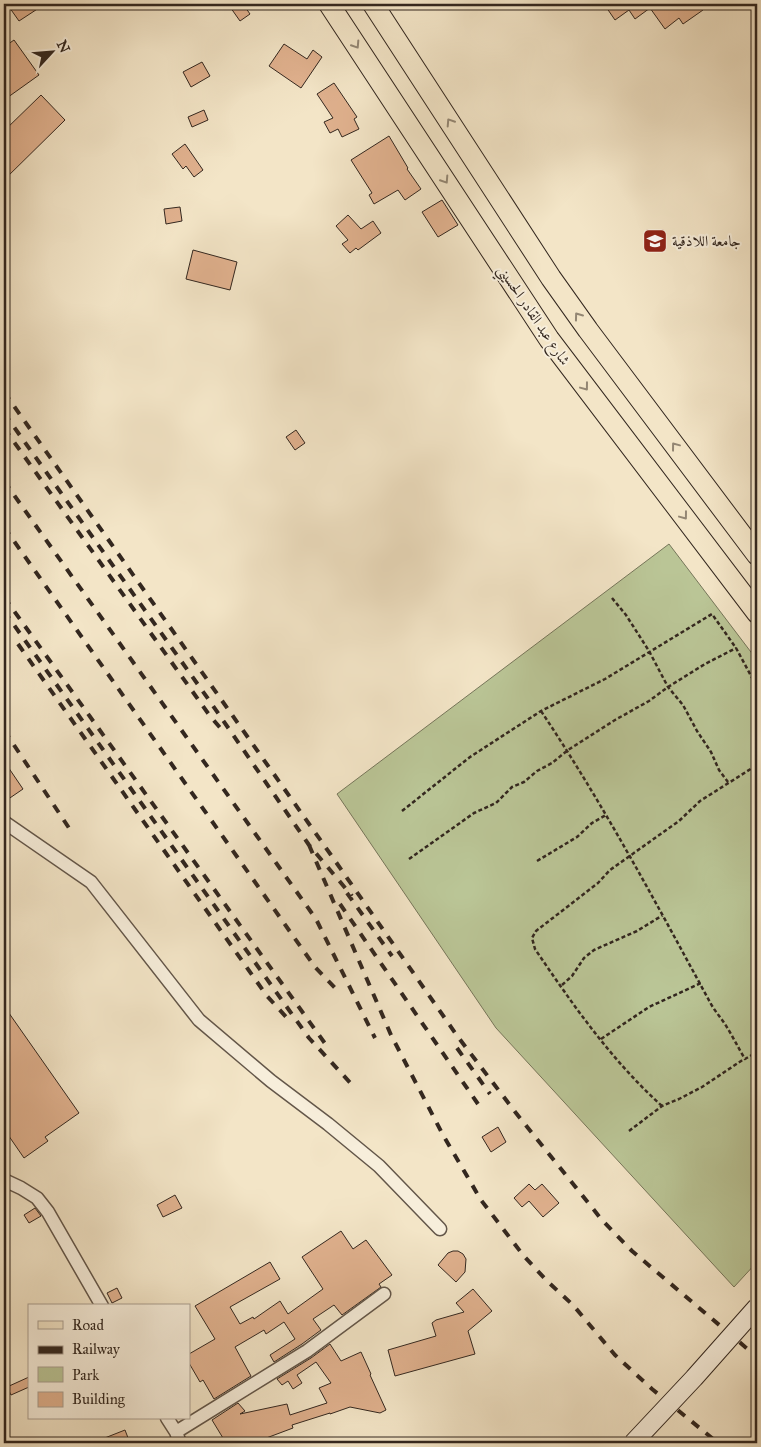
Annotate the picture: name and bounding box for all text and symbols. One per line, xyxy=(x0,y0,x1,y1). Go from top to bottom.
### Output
north arrow xyxy=(28,28,78,78)
text: N xyxy=(53,37,74,56)
one-way arrow xyxy=(350,39,359,48)
one-way arrow xyxy=(446,119,456,128)
one-way arrow xyxy=(439,175,448,184)
school or university icon: جامعة اللاذقية xyxy=(642,228,668,254)
place label: جامعة اللاذقية xyxy=(672,232,741,250)
street label: شارع عبد القادر الحسيني xyxy=(490,261,574,371)
one-way arrow xyxy=(575,312,584,322)
one-way arrow xyxy=(580,381,588,390)
one-way arrow xyxy=(673,443,681,452)
one-way arrow xyxy=(678,510,687,520)
legend xyxy=(28,1304,190,1420)
text: Road xyxy=(72,1316,104,1334)
text: Railway xyxy=(72,1340,121,1358)
text: Park xyxy=(72,1366,99,1384)
text: Building xyxy=(72,1390,126,1408)

